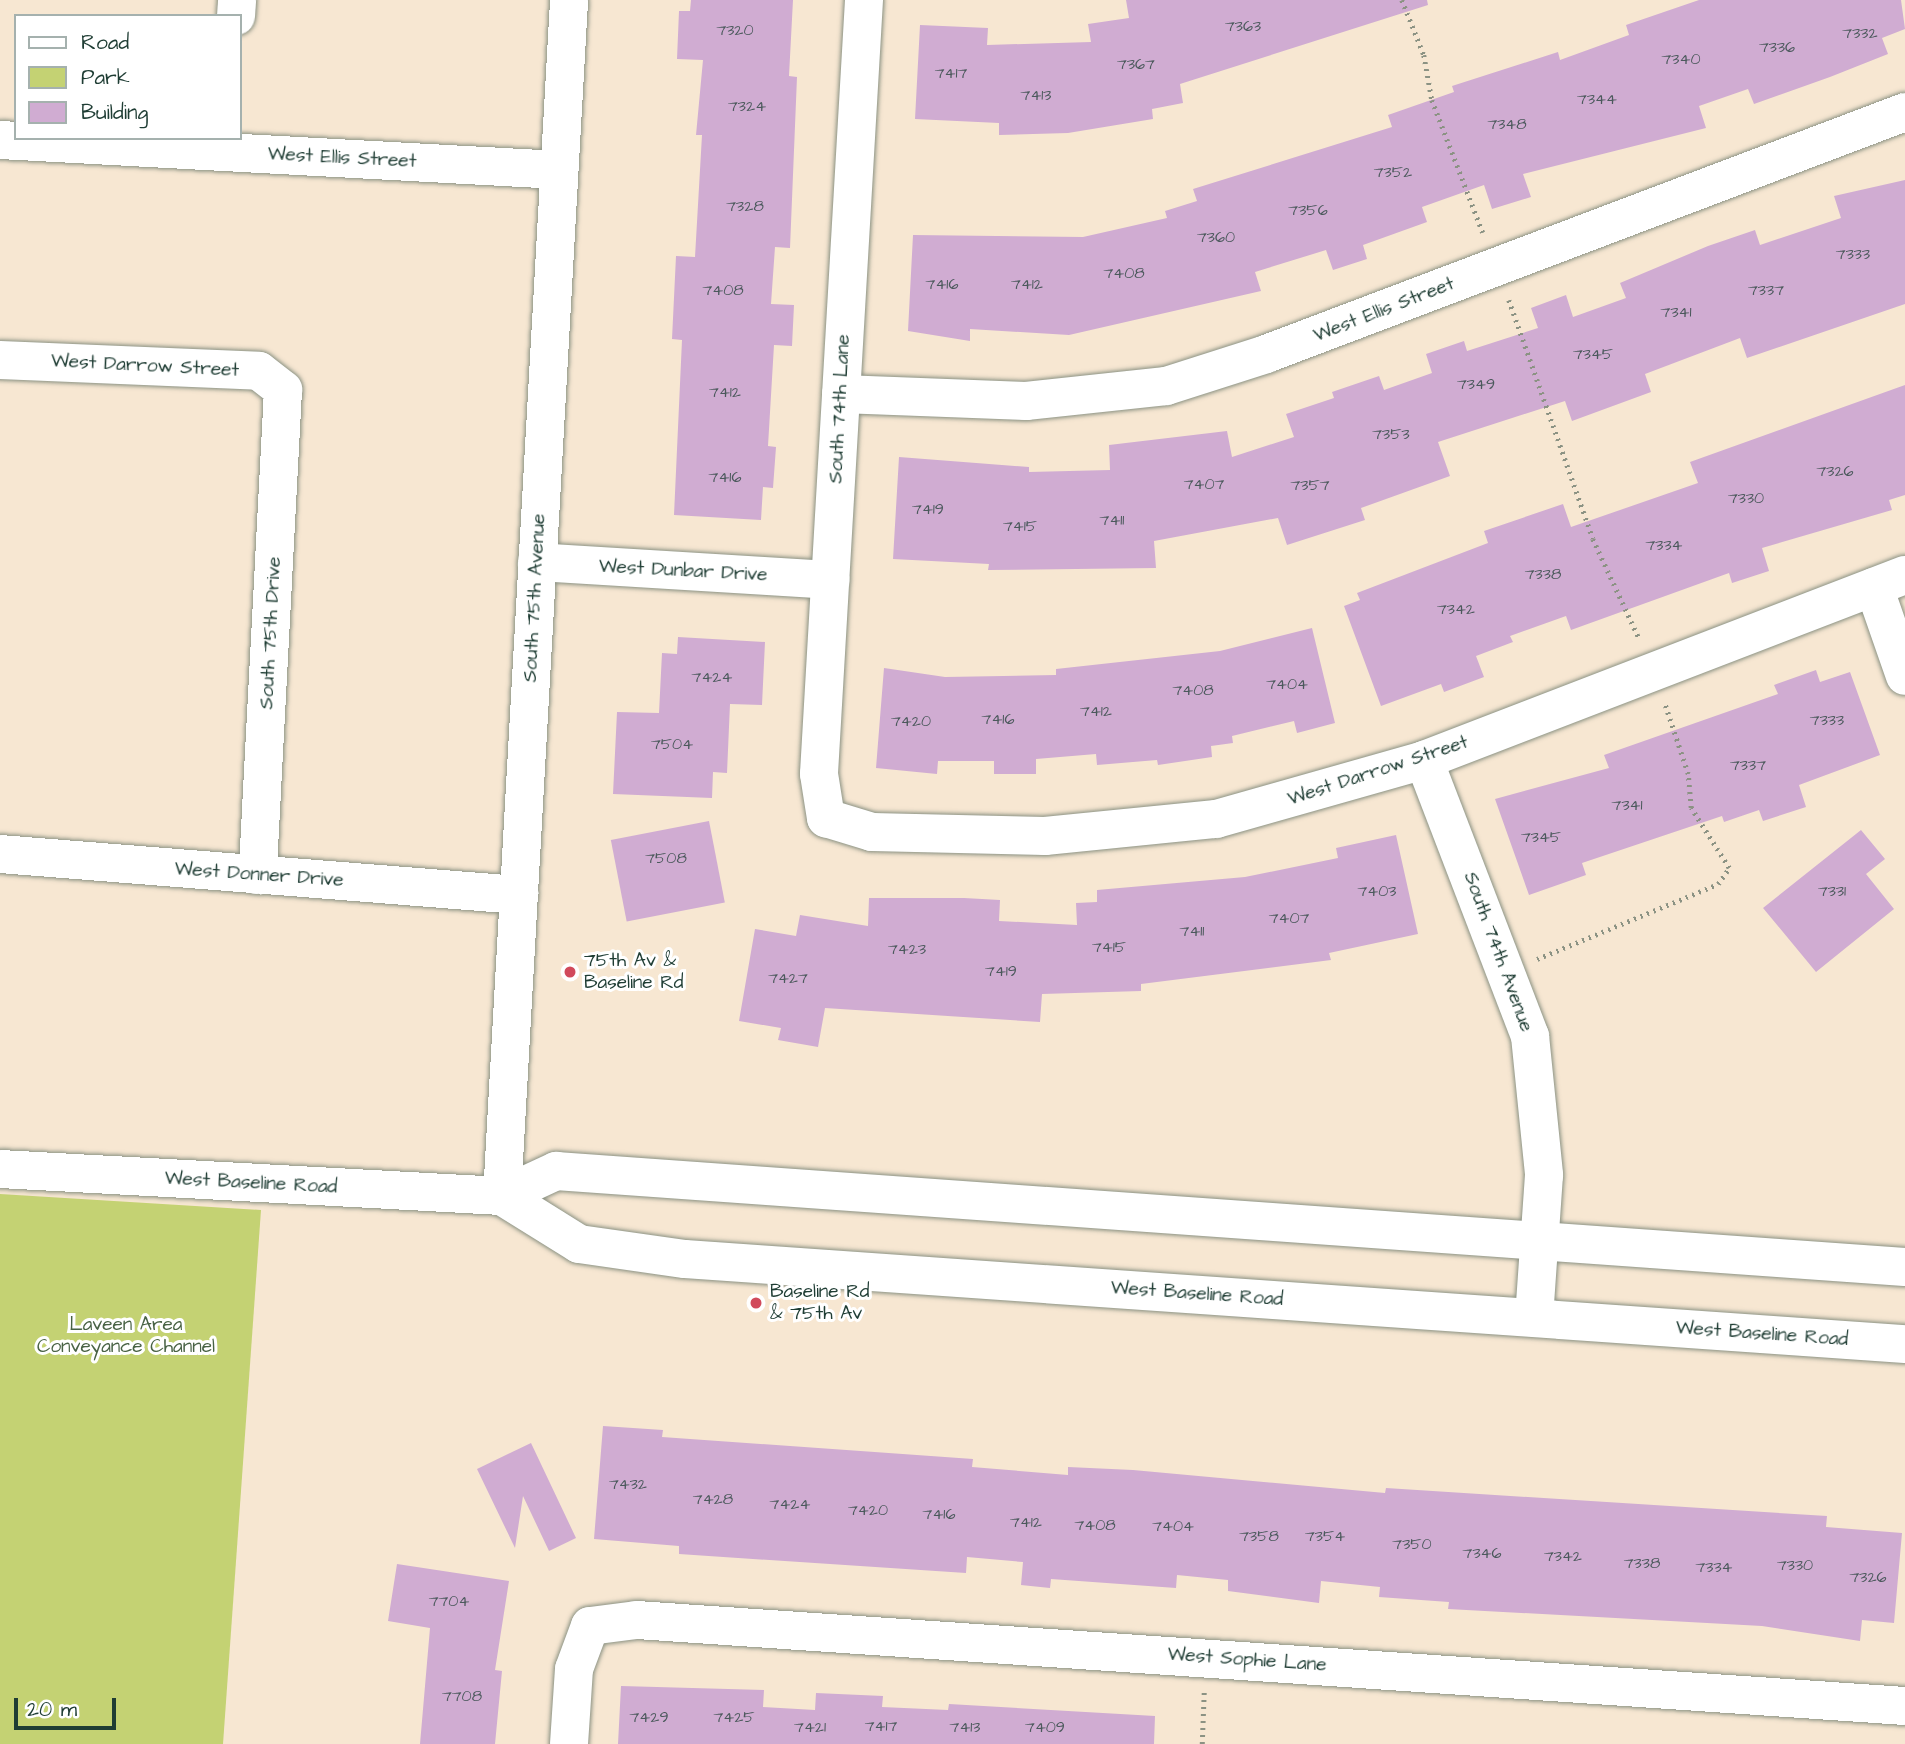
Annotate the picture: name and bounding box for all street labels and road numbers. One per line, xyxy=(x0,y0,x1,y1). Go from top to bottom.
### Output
street label: West Ellis Street xyxy=(267,143,417,173)
street label: West Ellis Street xyxy=(1310,273,1458,347)
street label: South 74th Lane xyxy=(825,334,855,484)
street label: West Darrow Street xyxy=(50,350,240,382)
street label: South 75th Avenue xyxy=(519,513,551,683)
street label: West Dunbar Drive xyxy=(598,555,768,587)
street label: South 75th Drive xyxy=(256,556,286,710)
street label: West Darrow Street xyxy=(1285,731,1471,811)
street label: West Donner Drive xyxy=(174,858,344,892)
street label: South 74th Avenue xyxy=(1459,869,1537,1035)
street label: West Baseline Road xyxy=(164,1167,338,1199)
street label: West Baseline Road xyxy=(1110,1277,1284,1311)
street label: West Baseline Road xyxy=(1675,1317,1849,1351)
street label: West Sophie Lane xyxy=(1167,1643,1327,1677)

